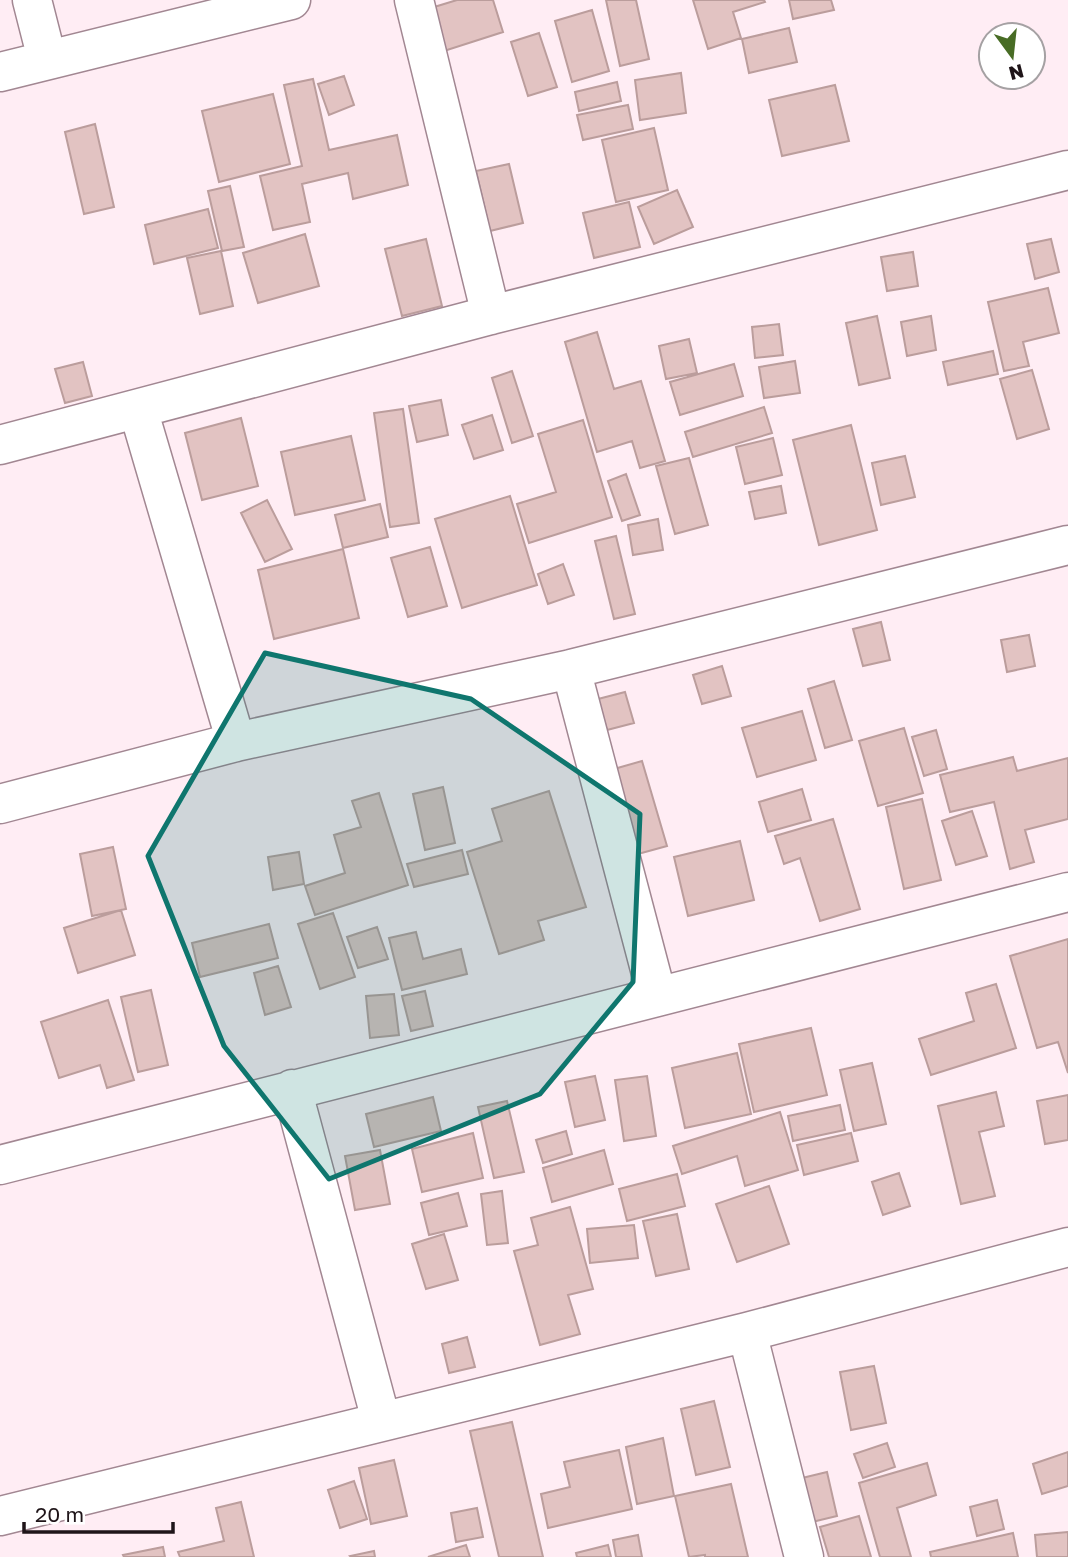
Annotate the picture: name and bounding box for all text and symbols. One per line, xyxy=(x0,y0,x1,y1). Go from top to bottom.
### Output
north arrow xyxy=(977,21,1047,91)
text: N xyxy=(1007,60,1026,86)
scale bar xyxy=(24,1490,173,1534)
text: 20 m xyxy=(35,1501,84,1527)

